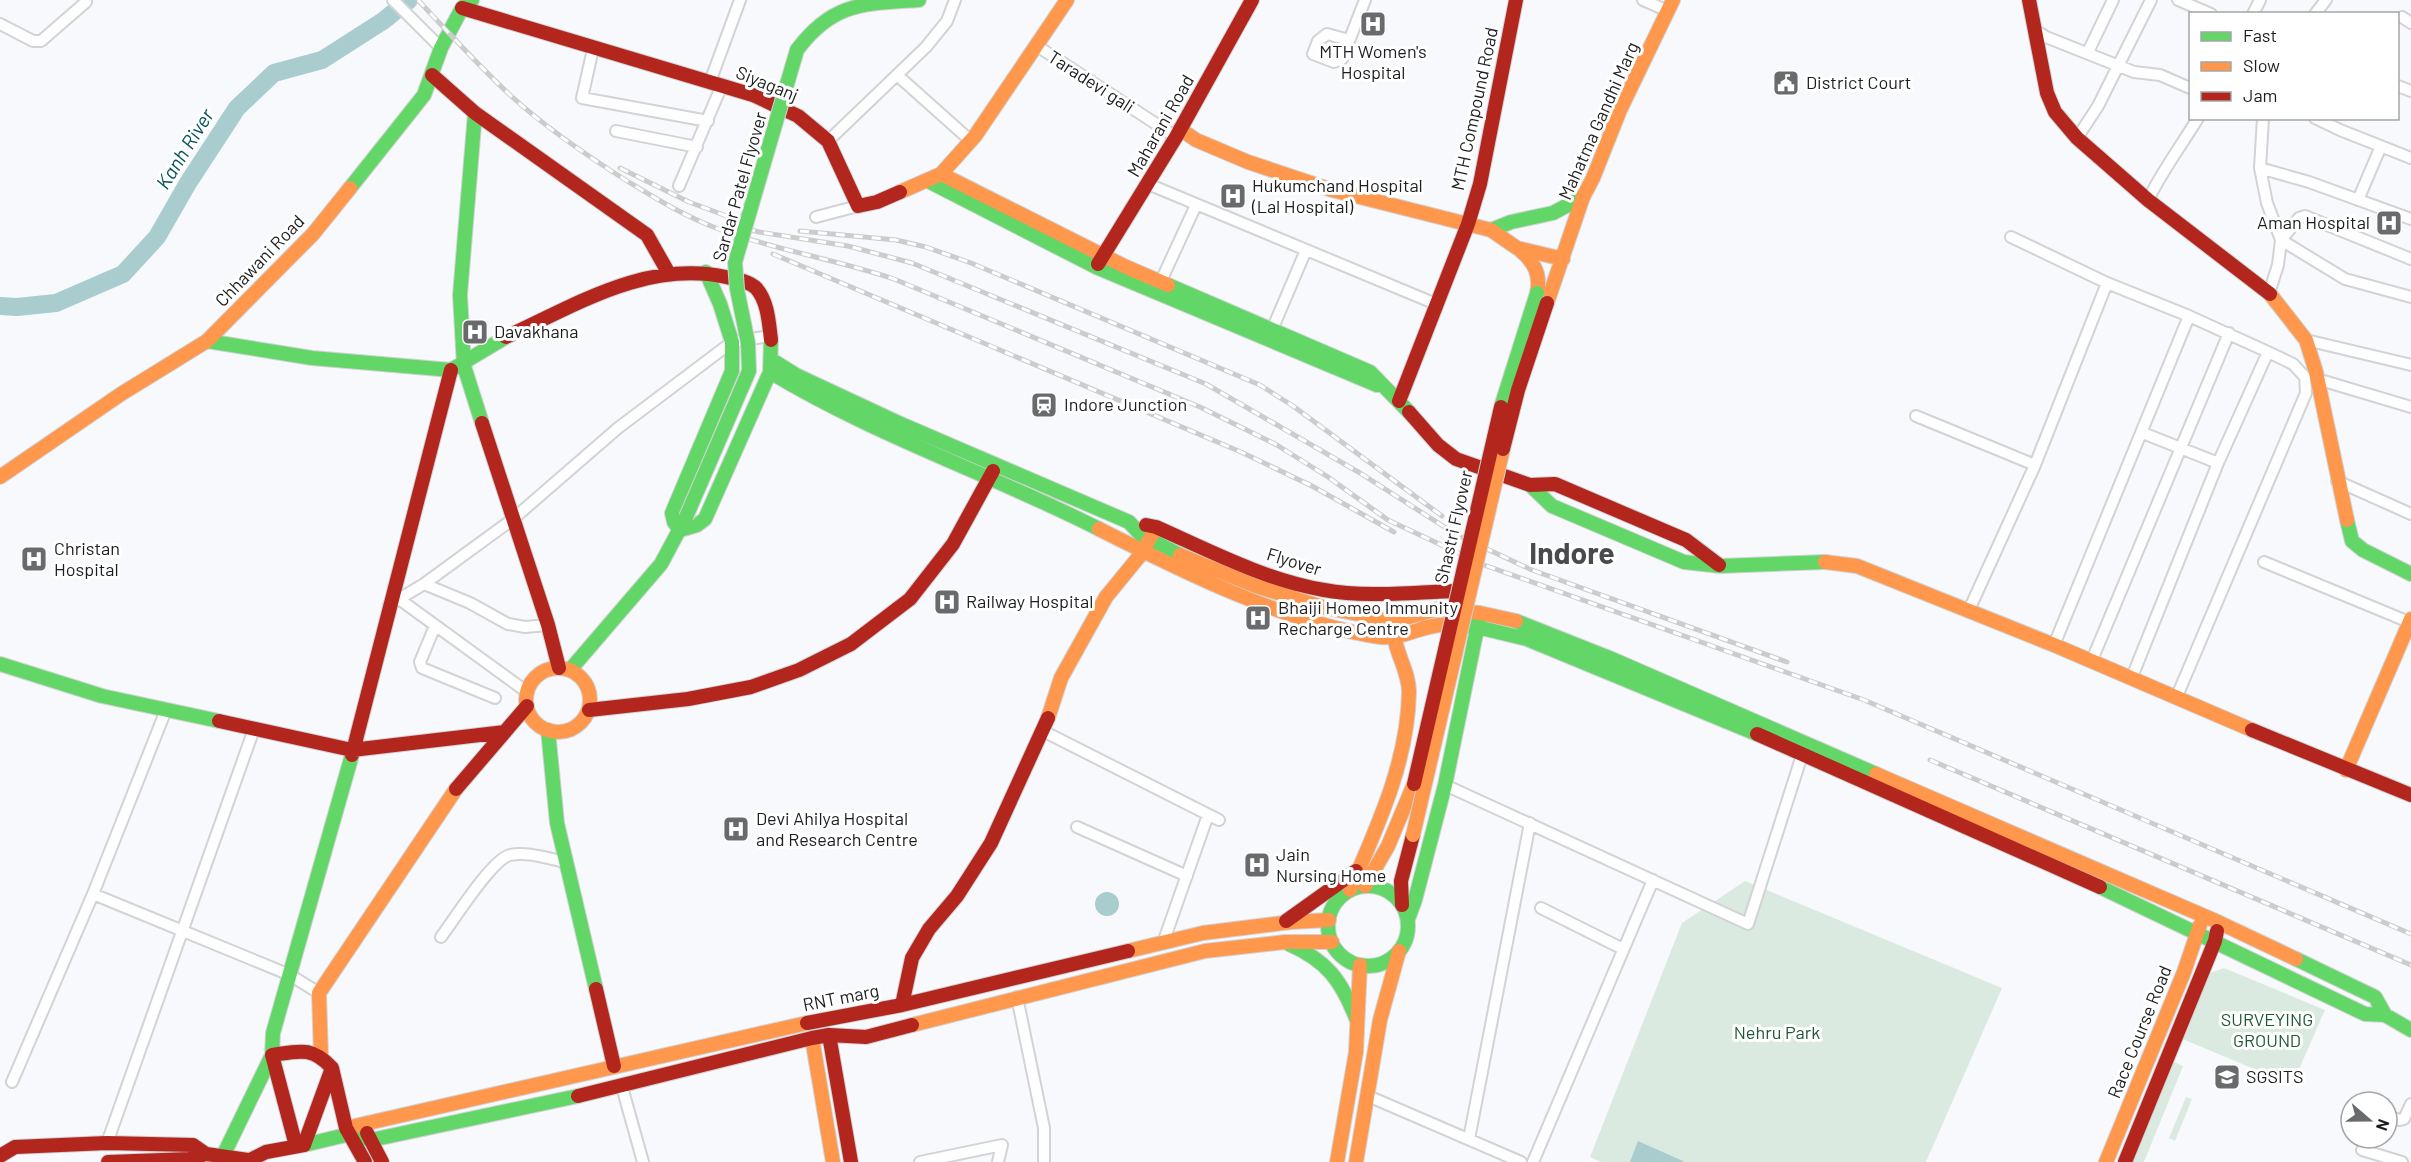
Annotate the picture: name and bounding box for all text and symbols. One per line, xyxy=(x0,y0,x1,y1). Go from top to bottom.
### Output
hospital icon: MTH Women's Hospital xyxy=(1358,9,1388,39)
legend xyxy=(2189,12,2399,120)
text: Fast xyxy=(2243,24,2277,46)
street label: MTH Compound Road xyxy=(1446,25,1502,192)
street label: Mahatma Gandhi Marg xyxy=(1553,38,1643,203)
place label: MTH Women's Hospital xyxy=(1319,40,1427,83)
street label: Taradevi gali xyxy=(1044,45,1139,117)
text: Slow xyxy=(2243,54,2280,76)
street label: Siyaganj xyxy=(733,61,802,106)
public building icon: District Court xyxy=(1771,68,1801,98)
street label: Maharani Road xyxy=(1122,70,1198,181)
place label: District Court xyxy=(1806,71,1911,93)
text: Jam xyxy=(2243,84,2277,106)
water label: Kanh River xyxy=(150,103,219,193)
street label: Sardar Patel Flyover xyxy=(707,109,771,264)
place label: Hukumchand Hospital (Lal Hospital) xyxy=(1251,174,1423,217)
hospital icon: Hukumchand Hospital (Lal Hospital) xyxy=(1218,181,1248,211)
hospital icon: Aman Hospital xyxy=(2374,208,2404,238)
street label: Chhawani Road xyxy=(210,210,309,311)
place label: Aman Hospital xyxy=(2257,211,2370,233)
hospital icon: Davakhana xyxy=(460,317,490,347)
place label: Davakhana xyxy=(494,320,578,342)
station icon: Indore Junction xyxy=(1029,390,1059,420)
place label: Indore Junction xyxy=(1064,393,1187,415)
street label: Shastri Flyover xyxy=(1429,468,1477,586)
district label: Indore xyxy=(1529,534,1615,570)
place label: Christan Hospital xyxy=(54,537,120,580)
street label: Flyover xyxy=(1264,542,1325,580)
hospital icon: Christan Hospital xyxy=(19,544,49,574)
hospital icon: Railway Hospital xyxy=(932,587,962,617)
place label: Railway Hospital xyxy=(966,590,1093,612)
place label: Bhaiji Homeo Immunity Recharge Centre xyxy=(1278,596,1458,639)
hospital icon: Bhaiji Homeo Immunity Recharge Centre xyxy=(1243,603,1273,633)
place label: Devi Ahilya Hospital and Research Centre xyxy=(756,807,918,850)
hospital icon: Devi Ahilya Hospital and Research Centre xyxy=(721,814,751,844)
place label: Jain Nursing Home xyxy=(1276,843,1386,886)
hospital icon: Jain Nursing Home xyxy=(1242,850,1272,880)
street label: Race Course Road xyxy=(2102,962,2176,1101)
street label: RNT marg xyxy=(801,979,881,1015)
park label: SURVEYING GROUND xyxy=(2221,1008,2313,1051)
park label: Nehru Park xyxy=(1734,1021,1820,1043)
school or university icon: SGSITS xyxy=(2212,1062,2242,1092)
place label: SGSITS xyxy=(2246,1065,2303,1087)
north arrow xyxy=(2339,1090,2399,1150)
text: N xyxy=(2373,1117,2394,1134)

